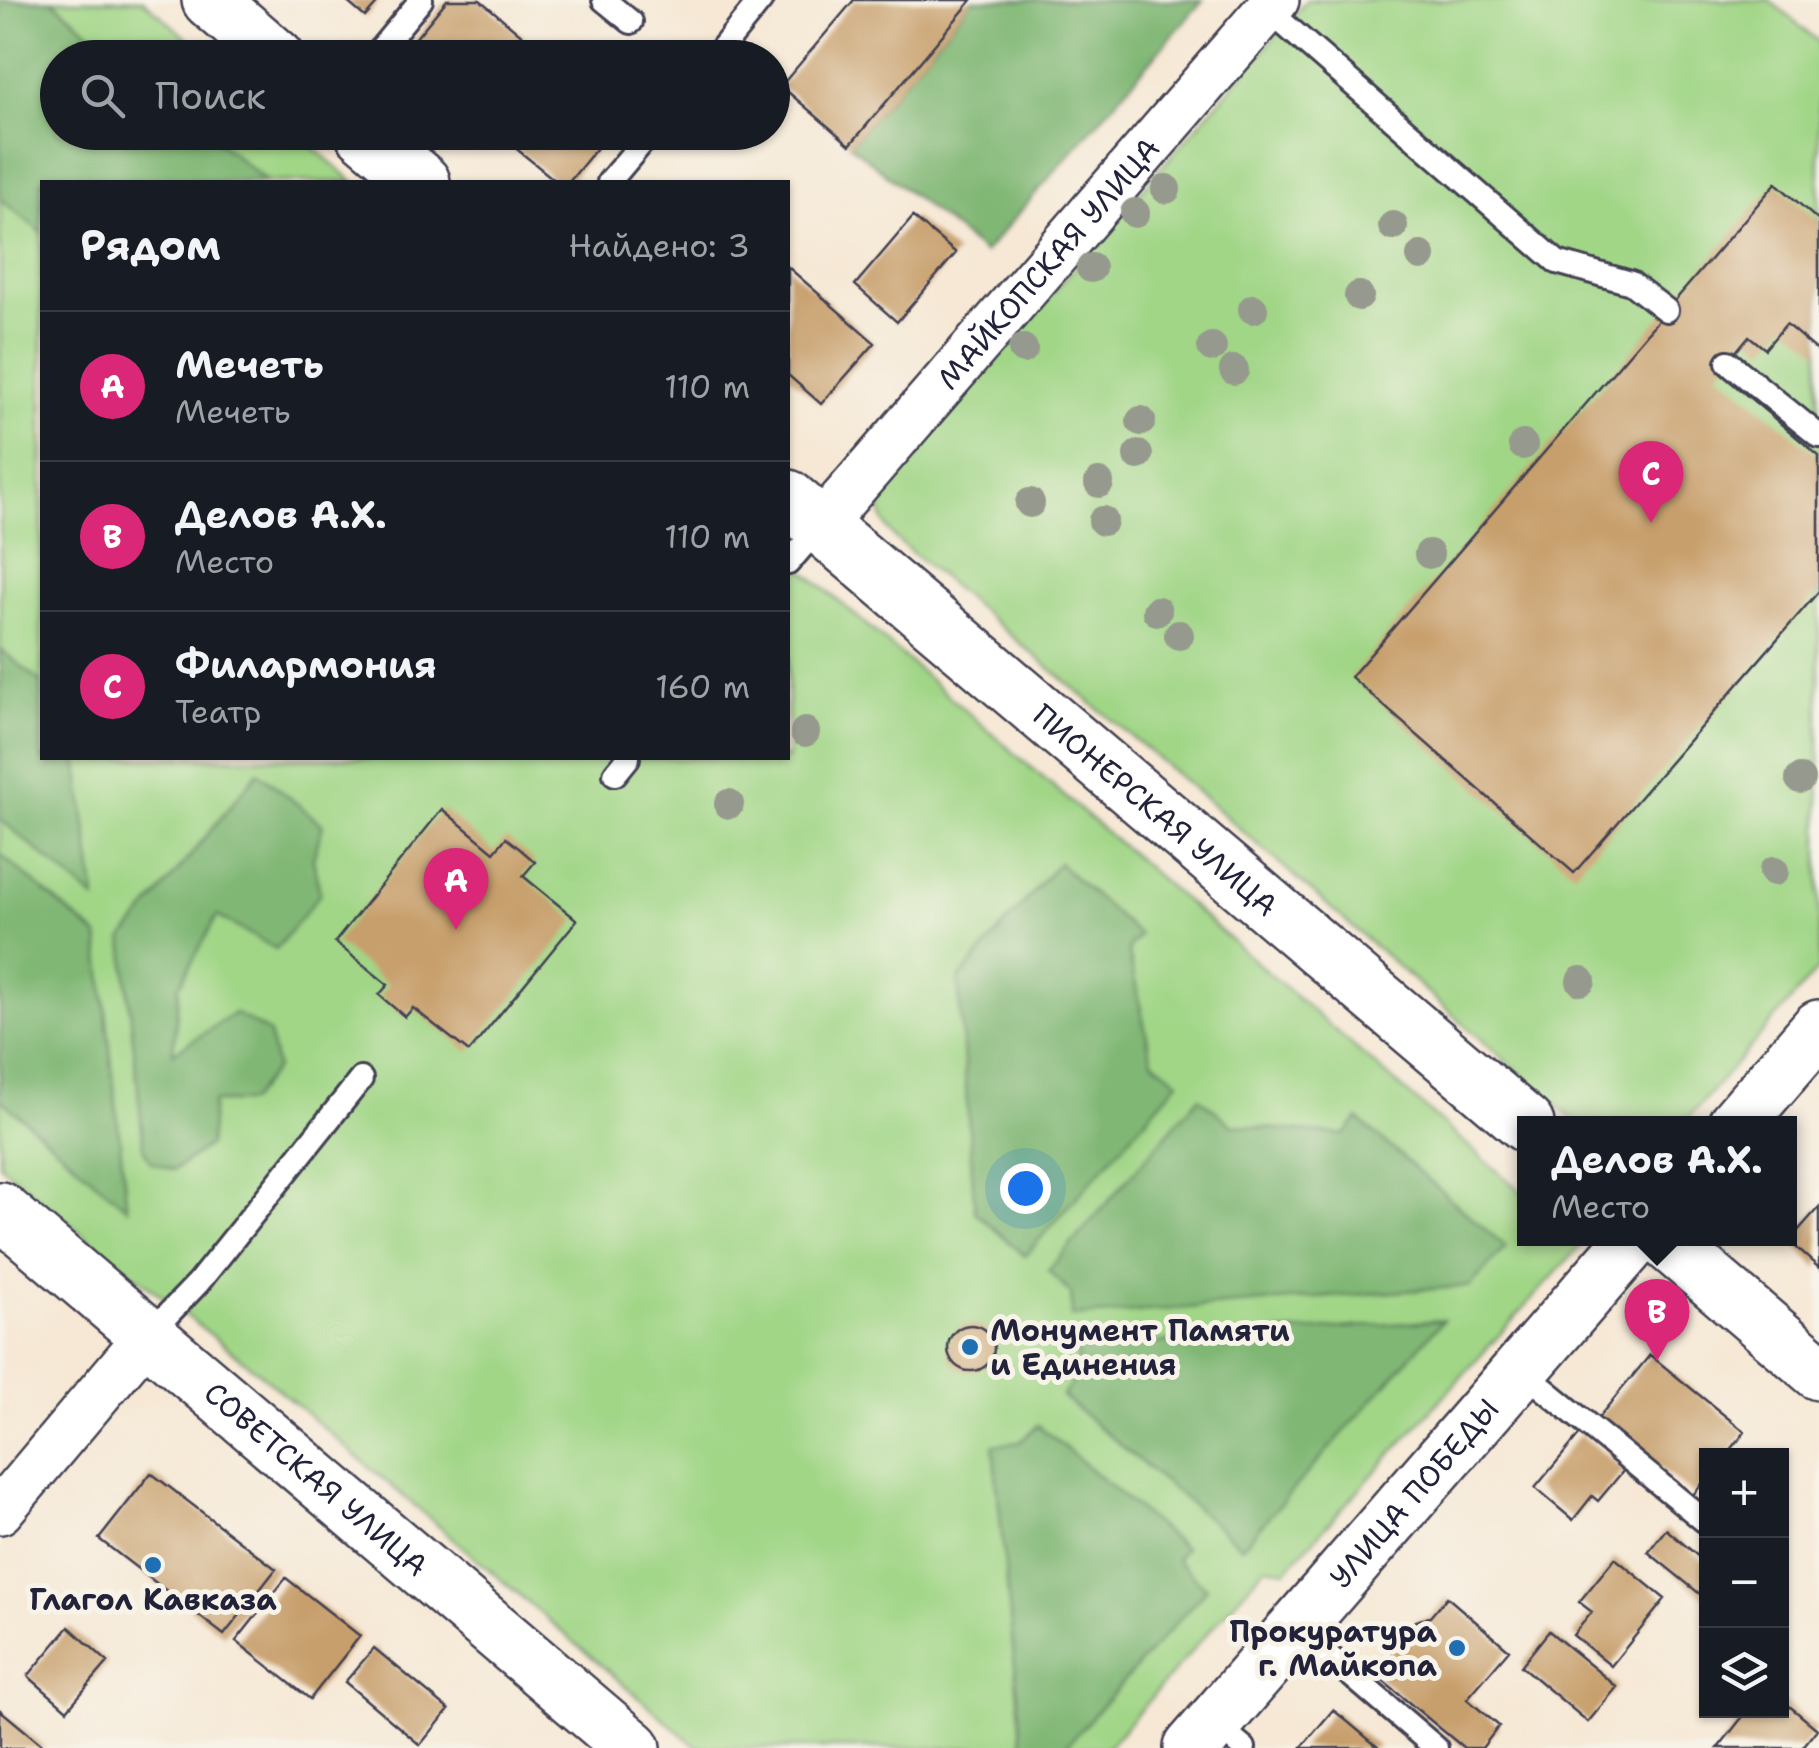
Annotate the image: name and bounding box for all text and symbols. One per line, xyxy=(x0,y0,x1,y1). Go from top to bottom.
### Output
search box xyxy=(40,40,790,150)
icon: search xyxy=(75,68,130,123)
text: Поиск xyxy=(155,70,266,121)
street label: МАЙКОПСКАЯ УЛИЦА xyxy=(927,128,1168,398)
text: Рядом xyxy=(80,217,221,273)
text: Найдено: 3 xyxy=(569,224,750,267)
text: Мечеть xyxy=(175,339,324,390)
text: A xyxy=(100,365,125,408)
text: 110 m xyxy=(664,365,750,408)
text: Мечеть xyxy=(175,390,291,433)
pin: C xyxy=(1618,440,1684,523)
text: Делов А.Х. xyxy=(175,489,387,540)
text: B xyxy=(103,515,122,558)
text: 110 m xyxy=(664,515,750,558)
text: Место xyxy=(175,540,274,583)
text: Филармония xyxy=(175,639,437,690)
text: C xyxy=(103,665,122,708)
text: 160 m xyxy=(655,665,750,708)
text: Театр xyxy=(175,690,261,733)
street label: ПИОНЕРСКАЯ УЛИЦА xyxy=(1025,694,1287,925)
pin: A xyxy=(424,848,488,930)
popup xyxy=(1517,1116,1797,1246)
text: Делов А.Х. xyxy=(1551,1134,1763,1185)
your location xyxy=(1000,1163,1051,1214)
text: Место xyxy=(1551,1185,1650,1228)
pin: B xyxy=(1624,1278,1690,1361)
place label: Монумент Памяти и Единения xyxy=(990,1310,1290,1385)
marker: Монумент Памяти и Единения xyxy=(959,1336,981,1358)
street label: СОВЕТСКАЯ УЛИЦА xyxy=(196,1372,437,1585)
street label: УЛИЦА ПОБЕДЫ xyxy=(1320,1389,1507,1596)
map controls xyxy=(1699,1448,1789,1718)
button: + xyxy=(1699,1448,1789,1538)
button: − xyxy=(1699,1538,1789,1628)
marker: Глагол Кавказа xyxy=(142,1554,164,1576)
place label: Глагол Кавказа xyxy=(29,1579,277,1620)
place label: Прокуратура г. Майкопа xyxy=(1229,1611,1438,1686)
button: layers xyxy=(1699,1628,1789,1718)
marker: Прокуратура г. Майкопа xyxy=(1446,1637,1468,1659)

